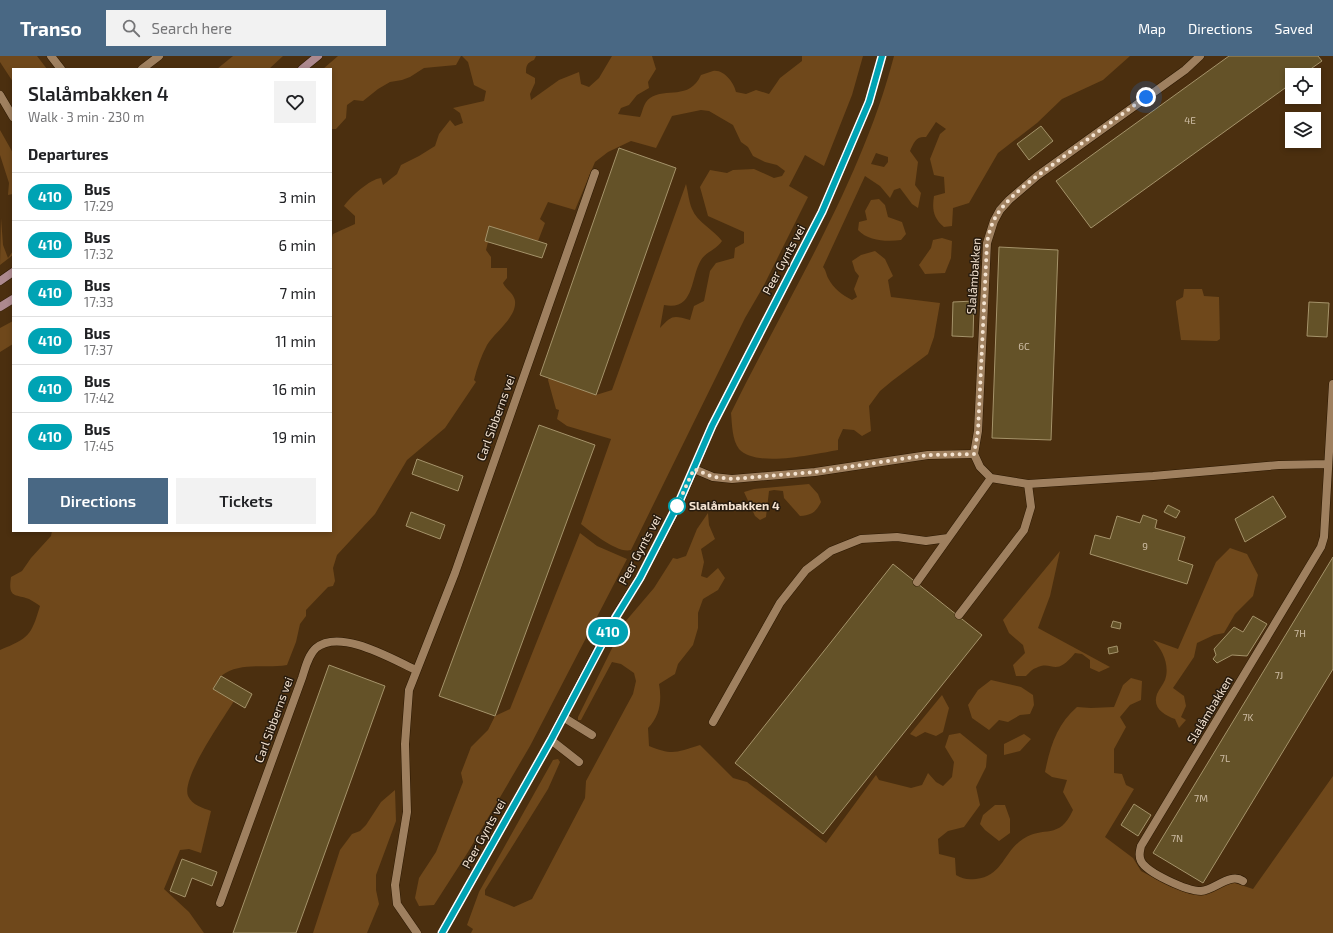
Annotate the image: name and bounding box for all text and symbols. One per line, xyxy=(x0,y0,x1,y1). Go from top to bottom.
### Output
search box xyxy=(106,10,386,46)
text: Transo xyxy=(20,17,82,40)
icon: search xyxy=(120,17,142,39)
text: Search here xyxy=(152,19,232,37)
text: Map xyxy=(1138,20,1166,37)
text: Directions xyxy=(1188,20,1253,37)
text: Saved xyxy=(1275,20,1313,37)
map controls xyxy=(1285,68,1321,148)
button: locate xyxy=(1285,68,1321,104)
button: heart xyxy=(274,81,316,123)
text: Slalåmbakken 4 xyxy=(28,82,169,105)
your location xyxy=(1136,87,1156,107)
text: Walk · 3 min · 230 m xyxy=(28,109,144,125)
button: layers xyxy=(1285,112,1321,148)
house number: 4E xyxy=(1184,114,1196,126)
text: Departures xyxy=(28,145,108,163)
text: Bus xyxy=(84,180,110,198)
text: 410 xyxy=(38,188,62,205)
text: 3 min xyxy=(279,188,316,206)
text: 17:29 xyxy=(84,198,114,214)
street label: Peer Gynts vei xyxy=(759,222,807,297)
text: Bus xyxy=(84,228,110,246)
text: 410 xyxy=(38,236,62,253)
text: 6 min xyxy=(278,236,316,254)
street label: Slalåmbakken xyxy=(963,237,983,315)
text: 17:32 xyxy=(84,246,113,262)
text: Bus xyxy=(84,276,110,294)
text: 410 xyxy=(38,284,62,301)
text: 7 min xyxy=(279,284,316,302)
text: 17:33 xyxy=(84,294,113,310)
text: Bus xyxy=(84,324,110,342)
text: 410 xyxy=(38,332,62,349)
text: 11 min xyxy=(275,332,316,350)
house number: 6C xyxy=(1018,340,1030,352)
text: 17:37 xyxy=(84,342,113,358)
text: Bus xyxy=(84,372,110,390)
street label: Carl Sibberns vei xyxy=(473,373,517,462)
text: 410 xyxy=(38,380,62,397)
text: 16 min xyxy=(273,380,316,398)
text: 17:42 xyxy=(84,390,114,406)
text: Bus xyxy=(84,420,110,438)
text: 410 xyxy=(38,428,62,445)
text: 19 min xyxy=(273,428,316,446)
text: 17:45 xyxy=(84,438,114,454)
button: Directions xyxy=(28,478,168,524)
button: Tickets xyxy=(176,478,316,524)
marker: Slalåmbakken 4 xyxy=(668,497,686,515)
place label: Slalåmbakken 4 xyxy=(689,498,780,512)
street label: Peer Gynts vei xyxy=(615,512,663,587)
house number: 9 xyxy=(1142,540,1148,552)
line badge: 410 xyxy=(585,619,631,645)
text: 410 xyxy=(596,623,620,640)
house number: 7H xyxy=(1294,627,1306,639)
house number: 7J xyxy=(1275,669,1283,681)
street label: Slalåmbakken xyxy=(1183,673,1235,746)
street label: Carl Sibberns vei xyxy=(251,675,295,764)
house number: 7K xyxy=(1242,711,1254,723)
house number: 7L xyxy=(1220,752,1230,764)
house number: 7M xyxy=(1194,792,1208,804)
street label: Peer Gynts vei xyxy=(458,797,508,870)
house number: 7N xyxy=(1171,832,1183,844)

